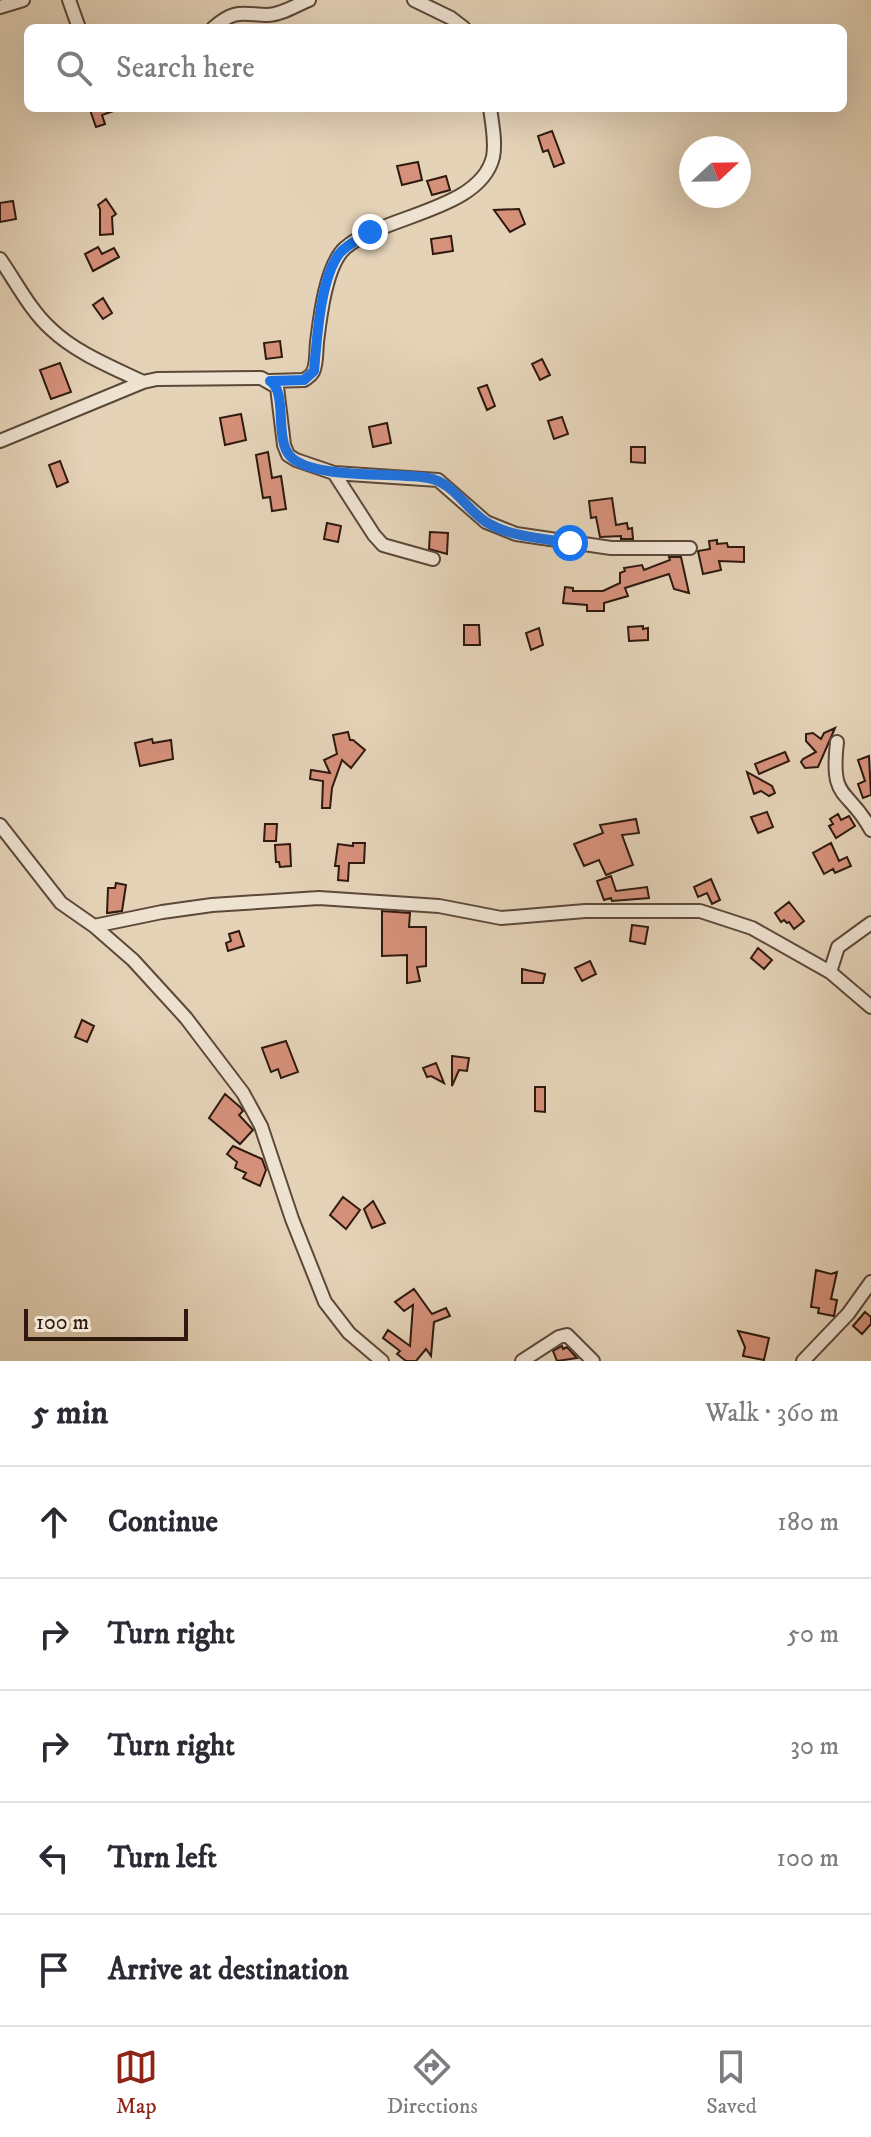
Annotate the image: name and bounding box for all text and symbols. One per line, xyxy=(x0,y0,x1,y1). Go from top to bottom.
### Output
search box xyxy=(24,24,847,112)
icon: search xyxy=(52,46,96,90)
text: Search here xyxy=(116,50,255,87)
north arrow xyxy=(679,136,751,208)
route end xyxy=(352,214,388,250)
route start xyxy=(552,525,588,561)
scale bar xyxy=(24,1305,188,1341)
text: 100 m xyxy=(36,1309,89,1336)
text: 5 min xyxy=(32,1392,108,1434)
text: Walk · 360 m xyxy=(705,1397,839,1430)
icon: ahead xyxy=(32,1500,76,1544)
text: Continue xyxy=(108,1504,218,1541)
text: 180 m xyxy=(777,1506,839,1539)
icon: right xyxy=(32,1612,76,1656)
text: Turn right xyxy=(108,1616,235,1653)
text: 50 m xyxy=(787,1618,839,1651)
icon: right xyxy=(32,1724,76,1768)
text: Turn right xyxy=(108,1728,235,1765)
text: 30 m xyxy=(790,1730,839,1763)
icon: left xyxy=(32,1836,76,1880)
text: Turn left xyxy=(108,1840,217,1877)
text: 100 m xyxy=(776,1842,839,1875)
icon: arrive xyxy=(32,1948,76,1992)
text: Arrive at destination xyxy=(108,1952,349,1989)
tab: Map xyxy=(114,2045,158,2120)
tab: Directions xyxy=(387,2045,478,2120)
tab: Saved xyxy=(706,2045,757,2120)

